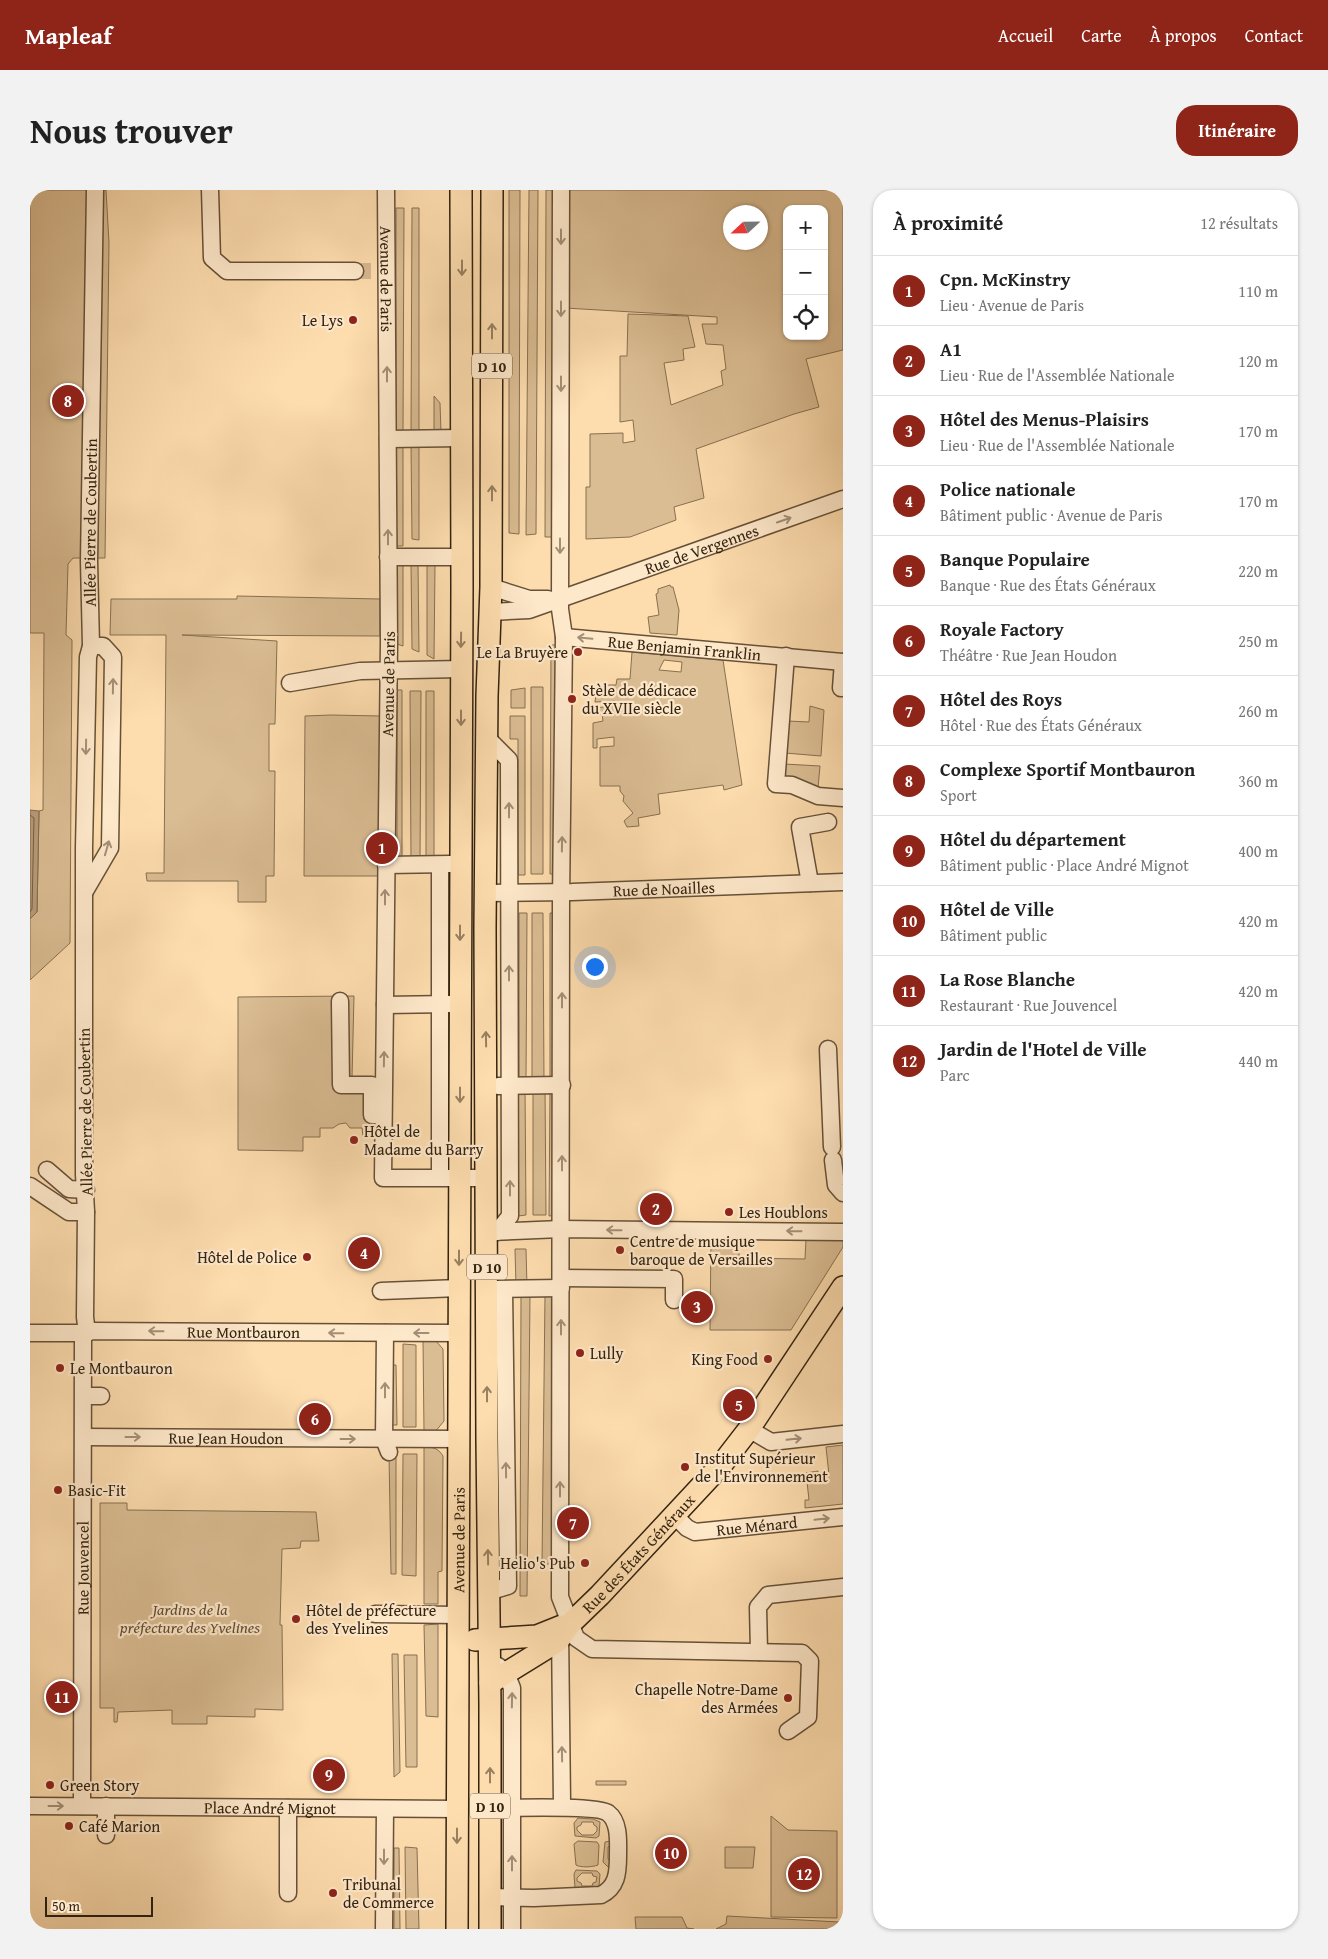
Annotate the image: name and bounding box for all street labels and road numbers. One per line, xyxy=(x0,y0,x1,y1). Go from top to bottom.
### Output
street label: Avenue de Paris xyxy=(374,226,399,332)
road number: D 10 xyxy=(472,354,512,378)
street label: Allée Pierre de Coubertin xyxy=(77,438,103,607)
street label: Rue de Vergennes xyxy=(641,518,762,580)
street label: Rue Benjamin Franklin xyxy=(607,629,762,667)
street label: Avenue de Paris xyxy=(375,631,401,737)
street label: Rue de Noailles xyxy=(612,875,715,902)
street label: Allée Pierre de Coubertin xyxy=(72,1028,98,1196)
road number: D 10 xyxy=(467,1254,507,1280)
street label: Rue Montbauron xyxy=(187,1320,300,1344)
street label: Rue Jean Houdon xyxy=(169,1425,283,1450)
street label: Avenue de Paris xyxy=(446,1487,471,1593)
street label: Rue des États Généraux xyxy=(576,1488,701,1619)
street label: Rue Ménard xyxy=(715,1510,799,1542)
street label: Rue Jouvencel xyxy=(70,1520,95,1615)
road number: D 10 xyxy=(470,1794,510,1818)
street label: Place André Mignot xyxy=(204,1795,336,1820)

